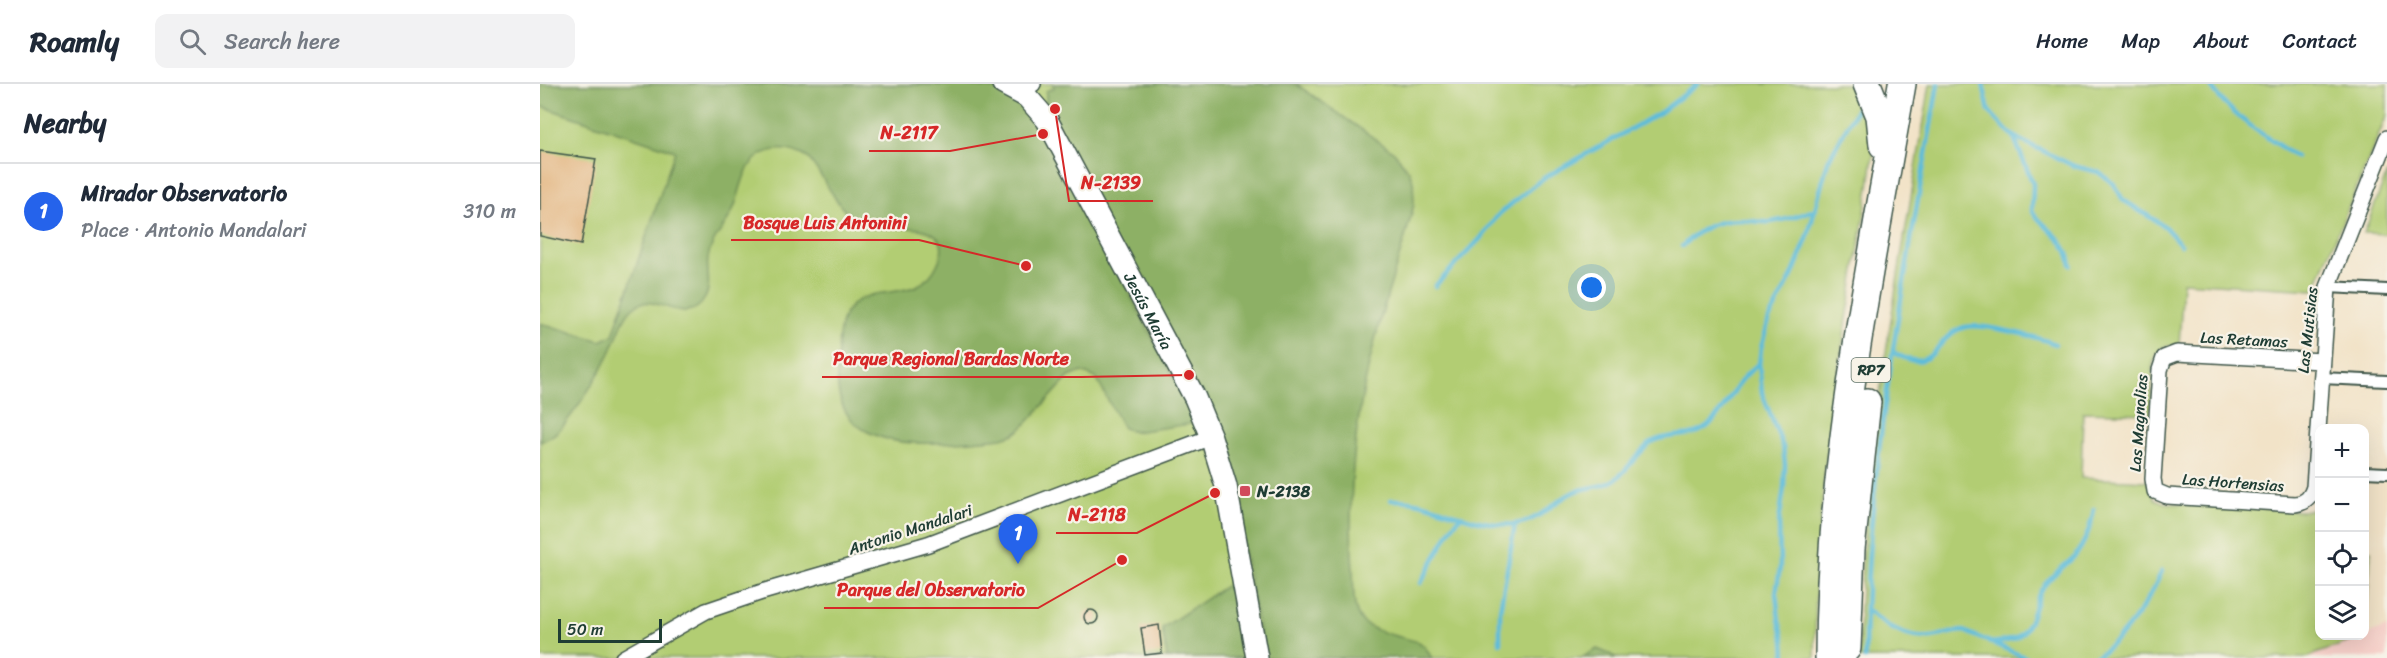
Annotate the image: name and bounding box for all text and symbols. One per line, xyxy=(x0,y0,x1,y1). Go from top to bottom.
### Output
search box xyxy=(155,14,575,68)
text: Roamly xyxy=(30,17,119,66)
text: Search here xyxy=(224,22,340,61)
text: Home xyxy=(2036,22,2088,60)
text: Map xyxy=(2121,22,2160,60)
text: About xyxy=(2193,22,2250,60)
text: Contact xyxy=(2283,22,2357,60)
icon: search xyxy=(176,25,209,58)
text: Nearby xyxy=(24,100,106,146)
callout: N-2117 xyxy=(869,115,950,151)
text: N-2117 xyxy=(880,117,939,149)
callout: N-2139 xyxy=(1069,165,1153,201)
text: N-2139 xyxy=(1080,167,1141,199)
text: Mirador Observatorio xyxy=(81,174,287,213)
text: 1 xyxy=(39,194,48,229)
text: 310 m xyxy=(463,194,516,229)
callout: Bosque Luis Antonini xyxy=(731,204,919,240)
text: Bosque Luis Antonini xyxy=(743,207,908,239)
text: Place · Antonio Mandalari xyxy=(81,213,306,248)
street label: Jesús María xyxy=(1115,266,1181,355)
your location xyxy=(1577,273,1606,302)
street label: Las Mutisias xyxy=(2289,285,2327,375)
street label: Las Retamas xyxy=(2199,323,2289,356)
callout: Parque Regional Bardas Norte xyxy=(822,341,1081,377)
text: Parque Regional Bardas Norte xyxy=(833,343,1070,375)
road number: RP7 xyxy=(1852,358,1890,382)
street label: Las Magnolias xyxy=(2121,373,2156,473)
map controls xyxy=(2315,424,2369,640)
button: + xyxy=(2315,424,2369,478)
street label: Las Hortensias xyxy=(2181,464,2285,501)
place label: N-2138 xyxy=(1256,477,1310,506)
button: − xyxy=(2315,478,2369,532)
marker: N-2138 xyxy=(1238,484,1252,498)
street label: Antonio Mandalari xyxy=(843,496,977,564)
callout: N-2118 xyxy=(1056,497,1137,533)
text: N-2118 xyxy=(1067,499,1126,531)
pin: 1 xyxy=(998,514,1038,564)
button: locate xyxy=(2315,532,2369,586)
callout: Parque del Observatorio xyxy=(824,572,1038,608)
text: Parque del Observatorio xyxy=(837,574,1025,606)
button: layers xyxy=(2315,586,2369,640)
text: 50 m xyxy=(567,615,603,644)
scale bar xyxy=(558,616,662,644)

